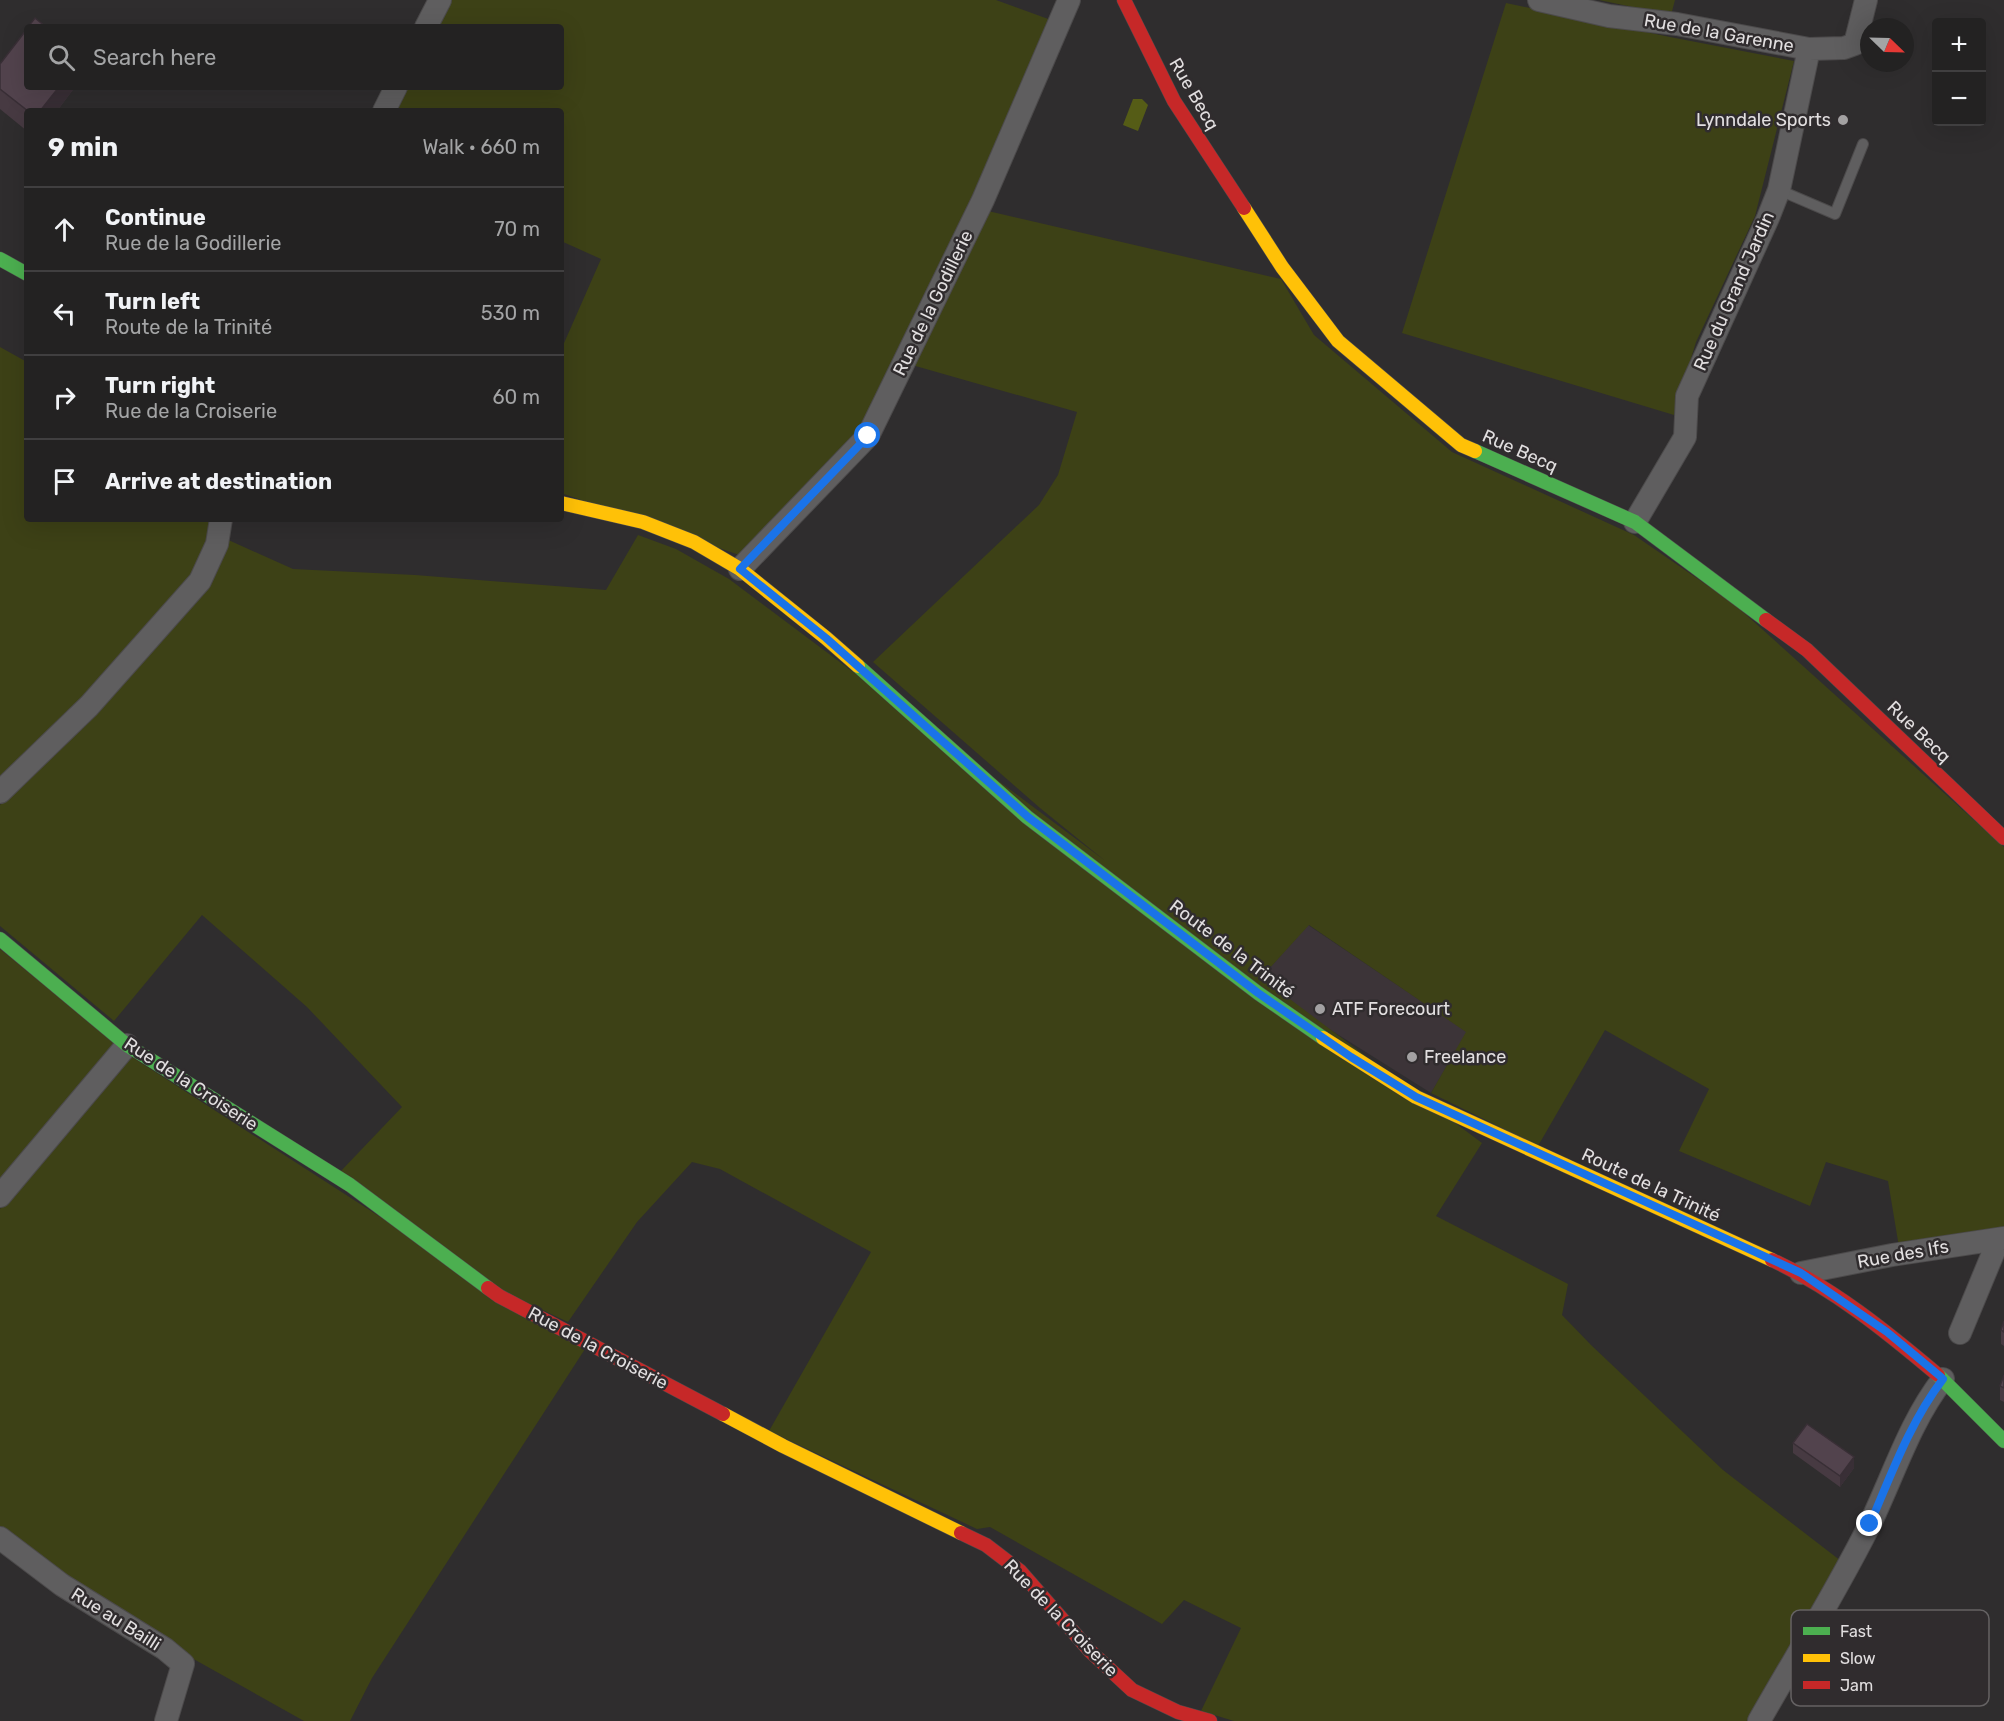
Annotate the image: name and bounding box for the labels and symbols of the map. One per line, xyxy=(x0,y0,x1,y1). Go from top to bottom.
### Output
street label: Rue de la Garenne xyxy=(1642,9,1796,57)
north arrow xyxy=(1860,18,1914,72)
street label: Rue Becq xyxy=(1165,54,1223,134)
place label: Lynndale Sports xyxy=(1696,109,1831,131)
marker: Lynndale Sports xyxy=(1836,113,1850,127)
street label: Rue du Grand Jardin xyxy=(1689,208,1779,374)
street label: Rue de la Godillerie xyxy=(888,227,978,379)
route start xyxy=(854,422,880,448)
street label: Rue Becq xyxy=(1479,425,1561,477)
street label: Rue Becq xyxy=(1883,696,1955,768)
street label: Route de la Trinité xyxy=(1165,895,1299,1003)
place label: ATF Forecourt xyxy=(1332,998,1450,1020)
marker: ATF Forecourt xyxy=(1313,1002,1327,1016)
street label: Rue de la Croiserie xyxy=(120,1033,262,1135)
place label: Freelance xyxy=(1424,1046,1506,1068)
marker: Freelance xyxy=(1405,1050,1419,1064)
street label: Route de la Trinité xyxy=(1578,1143,1724,1227)
street label: Rue des Ifs xyxy=(1856,1235,1950,1273)
street label: Rue de la Croiserie xyxy=(524,1302,672,1394)
route end xyxy=(1856,1510,1882,1536)
street label: Rue de la Croiserie xyxy=(999,1555,1123,1681)
street label: Rue au Bailli xyxy=(67,1583,165,1655)
legend xyxy=(1791,1610,1989,1706)
text: Fast xyxy=(1840,1622,1872,1641)
text: Slow xyxy=(1840,1649,1876,1668)
text: Jam xyxy=(1840,1676,1873,1695)

